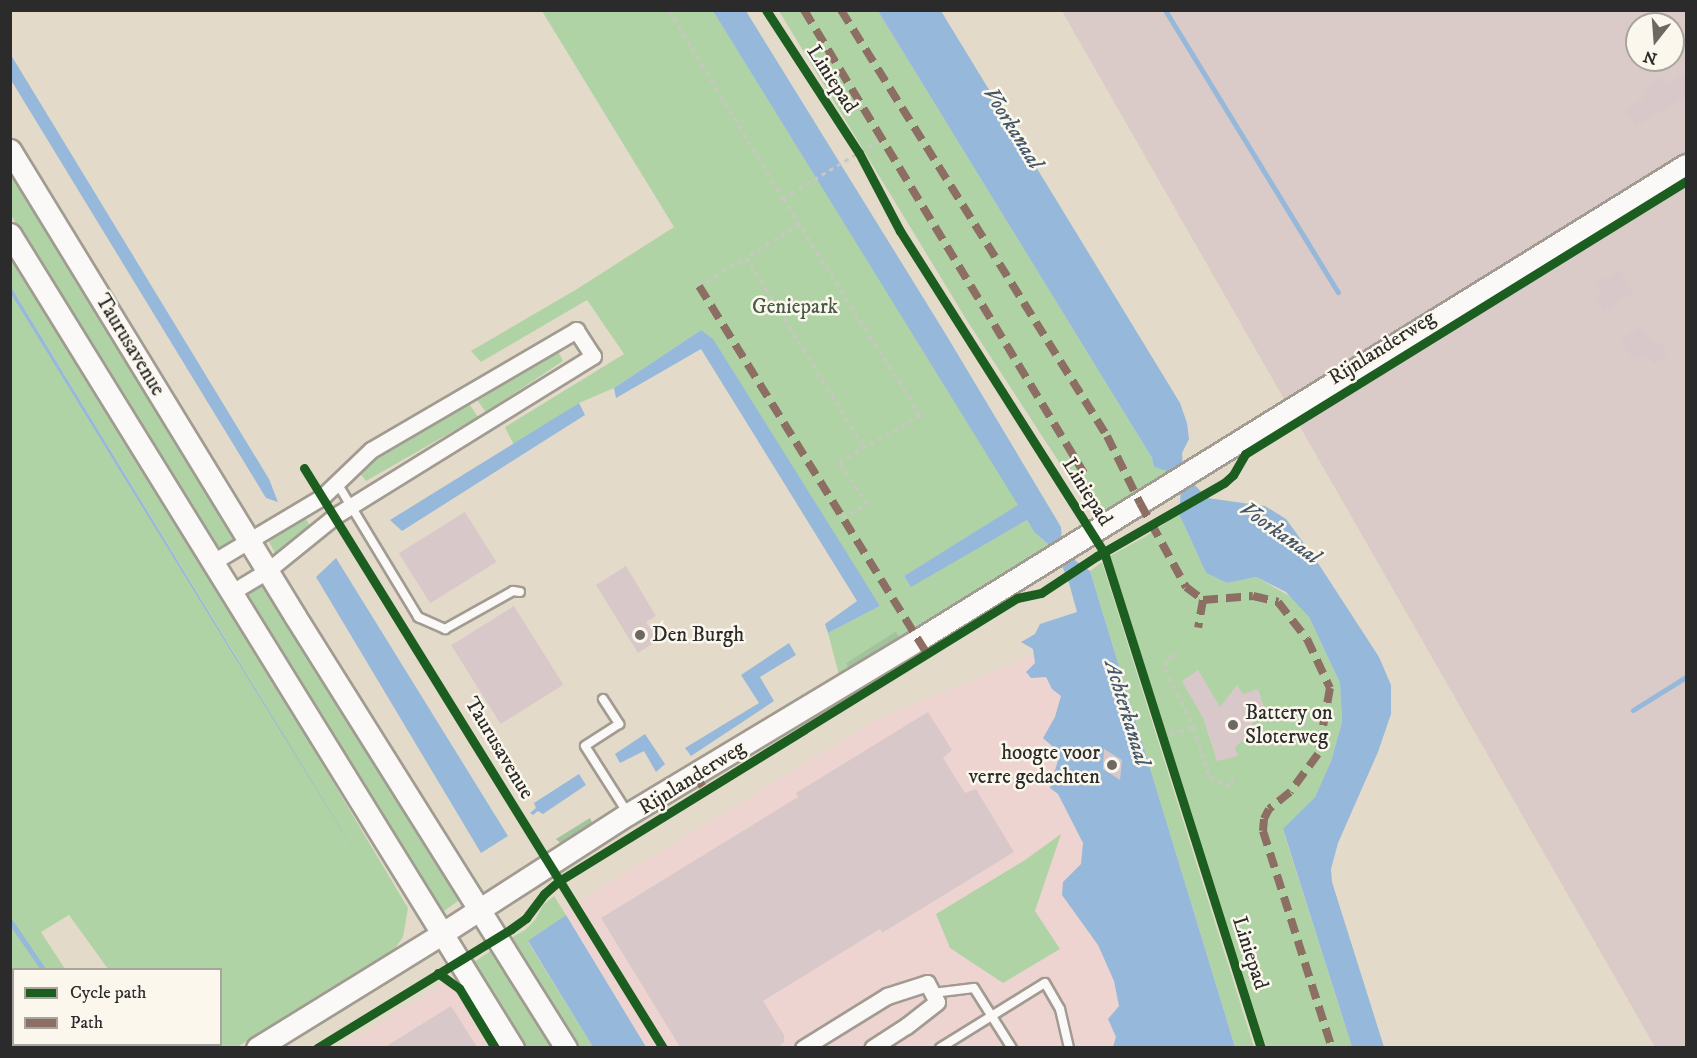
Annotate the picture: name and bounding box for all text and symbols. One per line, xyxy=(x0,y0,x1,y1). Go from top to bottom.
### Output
north arrow xyxy=(1625,12,1685,72)
street label: Liniepad xyxy=(801,40,863,118)
text: N xyxy=(1641,46,1660,69)
water label: Voorkanaal xyxy=(977,82,1049,174)
street label: Taurusavenue xyxy=(90,289,170,401)
park label: Geniepark xyxy=(752,294,838,320)
street label: Rijnlanderweg xyxy=(1324,305,1440,391)
street label: Liniepad xyxy=(1056,453,1118,531)
water label: Voorkanaal xyxy=(1235,496,1325,570)
place label: Den Burgh xyxy=(652,622,744,648)
marker: Den Burgh xyxy=(633,628,647,642)
water label: Achterkanaal xyxy=(1098,657,1156,769)
street label: Taurusavenue xyxy=(459,692,539,804)
place label: Battery on Sloterweg xyxy=(1245,700,1333,750)
marker: Battery on Sloterweg xyxy=(1226,718,1240,732)
street label: Rijnlanderweg xyxy=(634,735,750,821)
place label: hoogte voor verre gedachten xyxy=(969,740,1100,790)
marker: hoogte voor verre gedachten xyxy=(1105,758,1119,772)
street label: Liniepad xyxy=(1226,913,1274,993)
legend xyxy=(12,968,222,1046)
text: Cycle path xyxy=(70,982,147,1004)
text: Path xyxy=(70,1012,103,1034)

